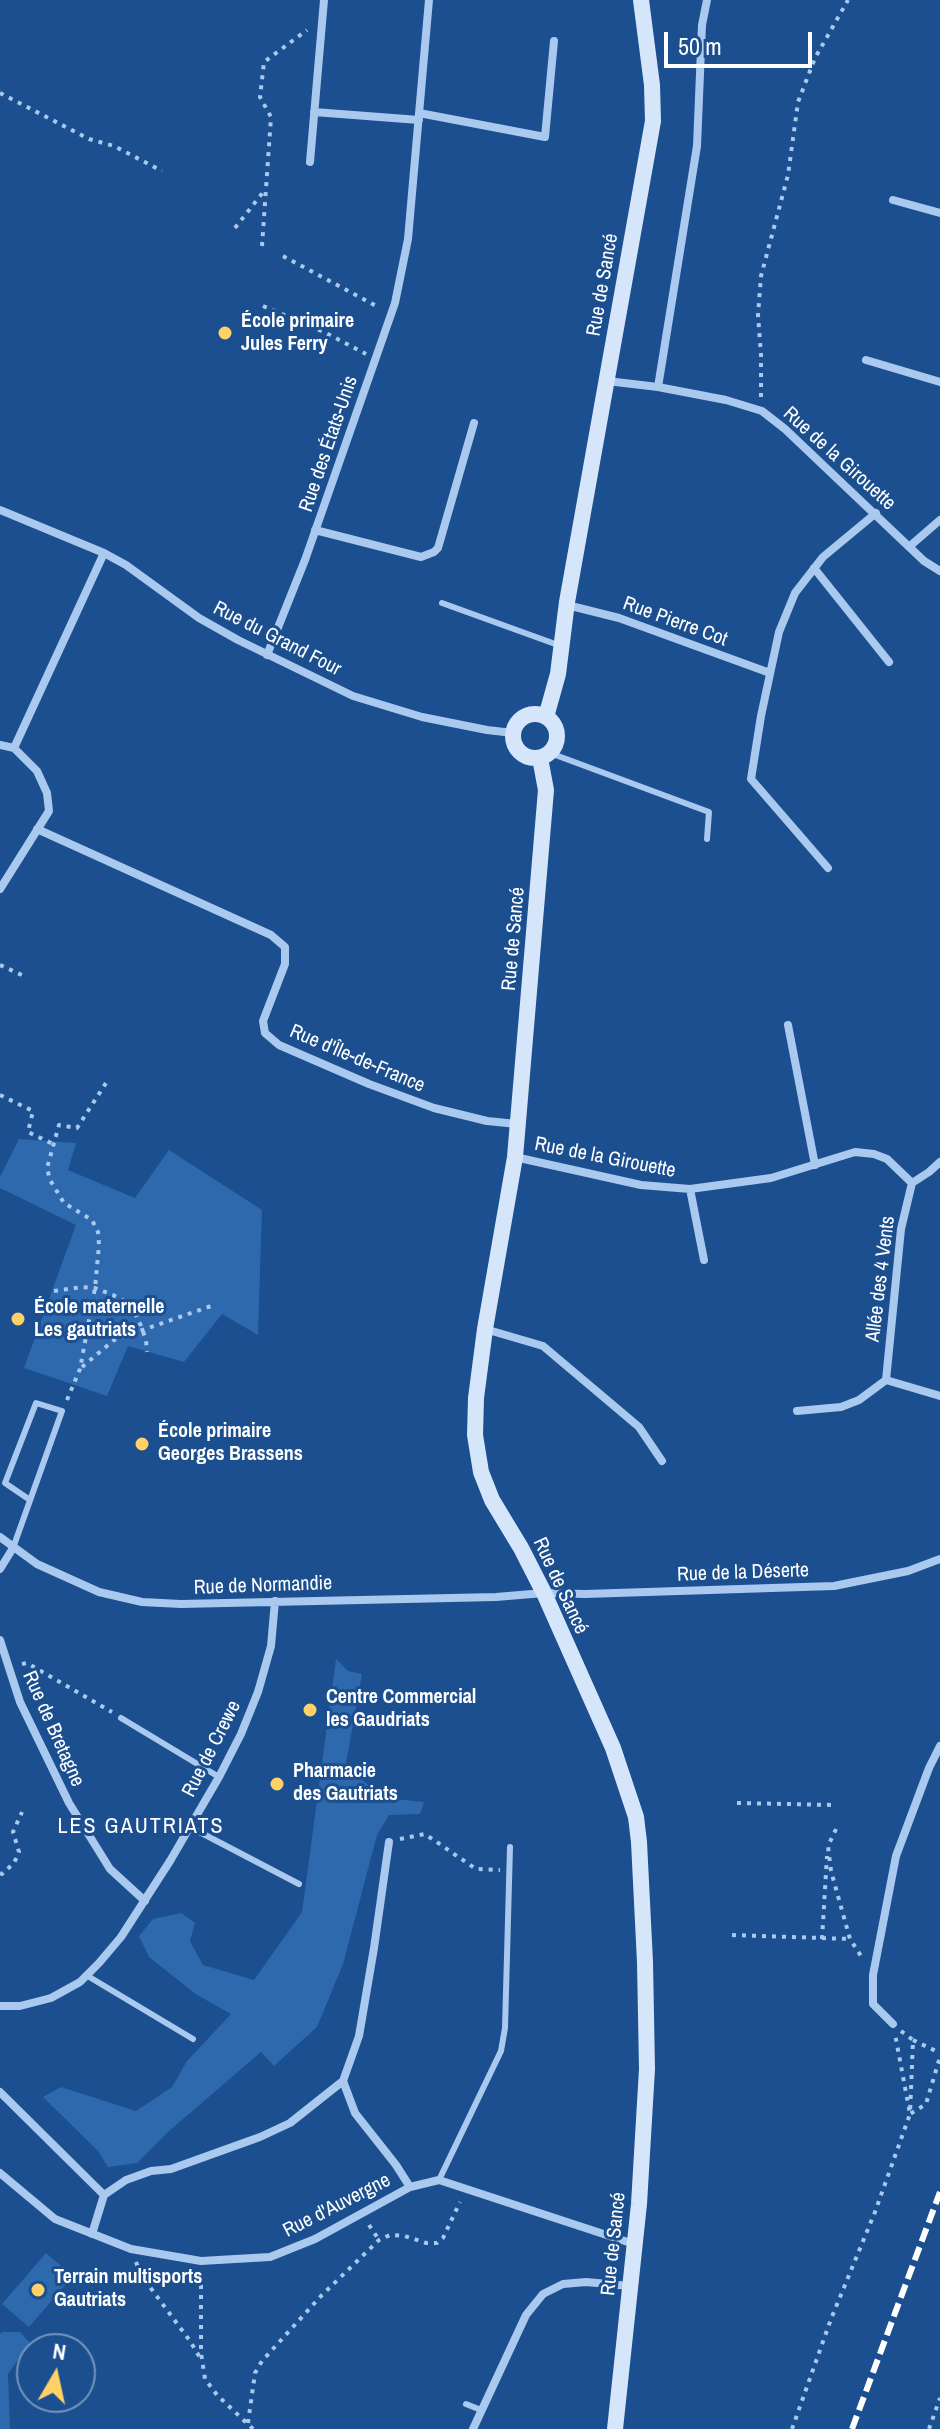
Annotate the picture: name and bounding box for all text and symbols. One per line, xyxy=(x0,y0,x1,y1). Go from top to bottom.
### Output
scale bar xyxy=(668,16,816,66)
text: 50 m xyxy=(678,30,722,62)
street label: Rue de Sancé xyxy=(582,232,624,338)
place label: École primaire Jules Ferry xyxy=(241,310,354,357)
marker: École primaire Jules Ferry xyxy=(216,324,234,342)
street label: Rue des États-Unis xyxy=(295,373,363,515)
street label: Rue de la Girouette xyxy=(778,402,900,516)
street label: Rue Pierre Cot xyxy=(620,592,730,652)
street label: Rue du Grand Four xyxy=(209,596,345,682)
street label: Rue de Sancé xyxy=(498,886,530,992)
street label: Rue d'Île-de-France xyxy=(286,1020,428,1098)
street label: Rue de la Girouette xyxy=(532,1133,678,1183)
street label: Allée des 4 Vents xyxy=(861,1215,901,1343)
place label: École maternelle Les gautriats xyxy=(34,1296,164,1343)
marker: École maternelle Les gautriats xyxy=(9,1310,27,1328)
place label: École primaire Georges Brassens xyxy=(158,1420,303,1467)
marker: École primaire Georges Brassens xyxy=(133,1435,151,1453)
street label: Rue de Sancé xyxy=(527,1534,593,1638)
street label: Rue de la Déserte xyxy=(677,1559,809,1587)
street label: Rue de Normandie xyxy=(193,1572,333,1600)
street label: Rue de Bretagne xyxy=(17,1667,89,1791)
place label: Centre Commercial les Gaudriats xyxy=(326,1686,476,1733)
street label: Rue de Crewe xyxy=(178,1697,246,1801)
marker: Centre Commercial les Gaudriats xyxy=(301,1701,319,1719)
place label: Pharmacie des Gautriats xyxy=(293,1760,398,1807)
marker: Pharmacie des Gautriats xyxy=(268,1775,286,1793)
district label: LES GAUTRIATS xyxy=(57,1814,225,1840)
street label: Rue d'Auvergne xyxy=(279,2169,395,2243)
street label: Rue de Sancé xyxy=(597,2191,631,2297)
place label: Terrain multisports Gautriats xyxy=(54,2266,202,2313)
marker: Terrain multisports Gautriats xyxy=(29,2281,47,2299)
north arrow xyxy=(16,2333,96,2413)
text: N xyxy=(51,2335,68,2367)

